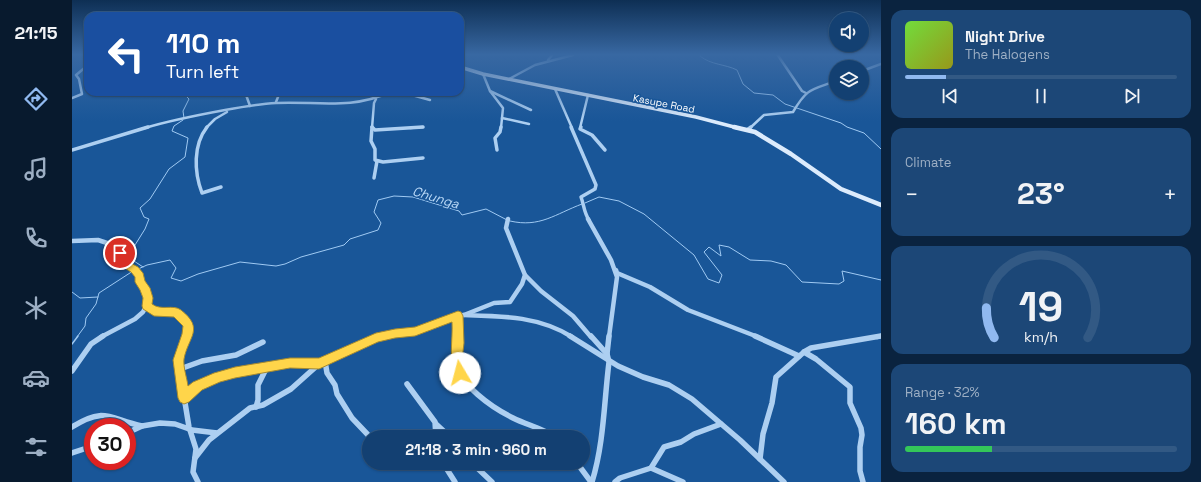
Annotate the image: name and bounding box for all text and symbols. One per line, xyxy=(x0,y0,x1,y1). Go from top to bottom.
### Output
map controls xyxy=(829,12,869,100)
button: sound xyxy=(829,12,869,52)
text: 21:15 xyxy=(14,21,58,44)
text: 110 m xyxy=(166,25,240,61)
text: Night Drive xyxy=(965,27,1045,46)
icon: left xyxy=(100,28,152,80)
text: The Halogens xyxy=(965,46,1050,63)
text: Turn left xyxy=(166,60,239,83)
button: layers xyxy=(829,60,869,100)
icon: directions xyxy=(22,85,50,113)
icon: previous xyxy=(939,85,961,107)
icon: pause xyxy=(1030,85,1052,107)
icon: next xyxy=(1121,85,1143,107)
street label: Kasupe Road xyxy=(632,91,696,116)
text: Climate xyxy=(905,154,951,171)
icon: music xyxy=(22,155,50,183)
text: 23° xyxy=(1017,174,1065,213)
text: − xyxy=(905,180,919,208)
text: + xyxy=(1163,180,1177,208)
water label: Chunga xyxy=(410,182,462,213)
icon: phone xyxy=(22,224,50,252)
pin xyxy=(103,236,137,270)
icon: arrive xyxy=(109,242,131,264)
text: 19 xyxy=(1019,280,1063,333)
icon: climate xyxy=(22,294,50,322)
text: km/h xyxy=(1024,328,1058,346)
position arrow xyxy=(439,352,481,394)
icon: car xyxy=(22,364,50,392)
text: Range · 32% xyxy=(905,384,980,401)
text: 160 km xyxy=(905,404,1007,443)
speed limit sign: 30 xyxy=(84,418,136,470)
icon: filters xyxy=(22,433,50,461)
text: 21:18 · 3 min · 960 m xyxy=(405,440,547,459)

